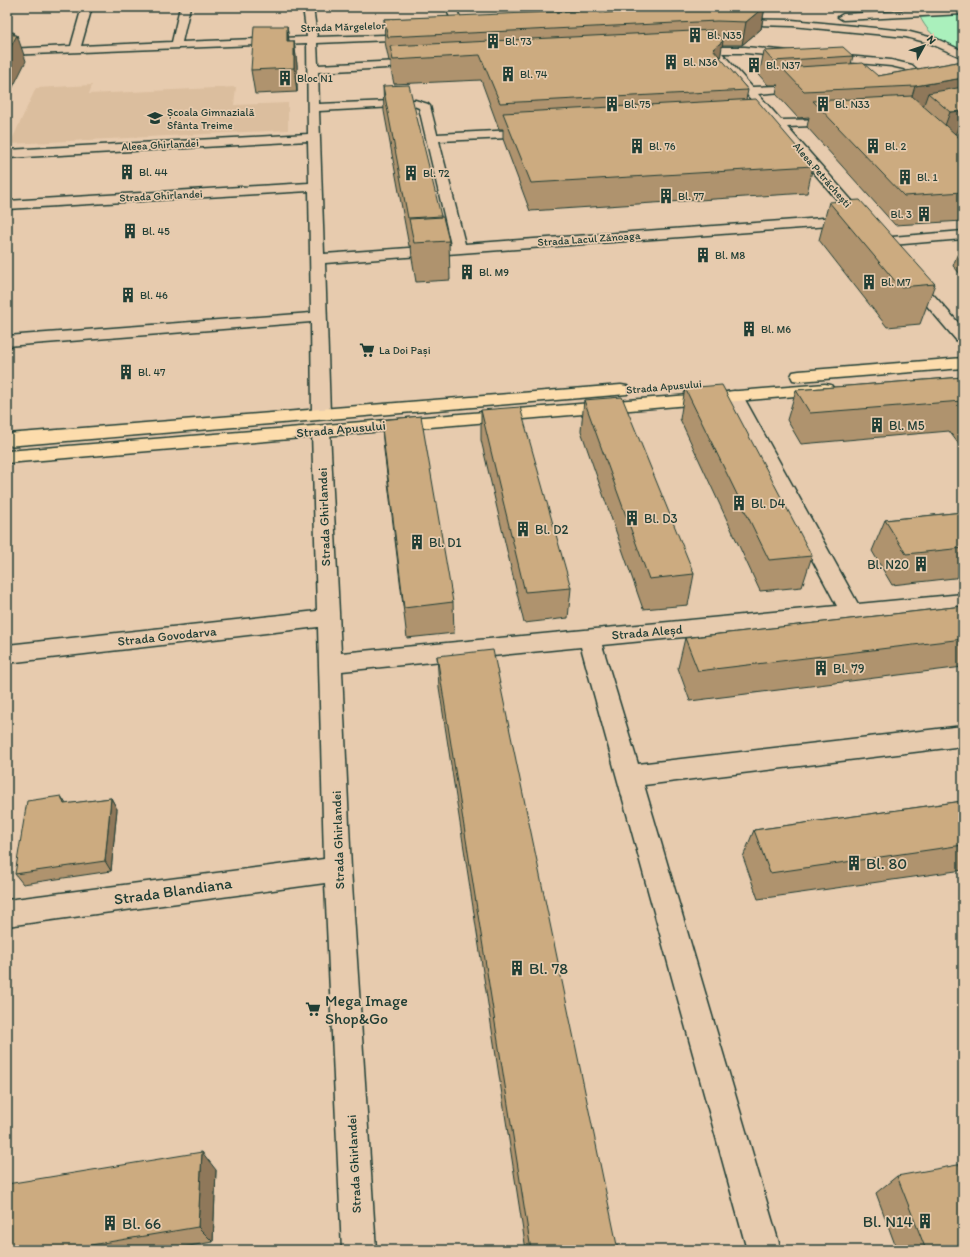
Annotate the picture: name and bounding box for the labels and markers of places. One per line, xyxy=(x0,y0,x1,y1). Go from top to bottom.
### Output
building icon: Bl. N35 xyxy=(686,26,704,44)
place label: Bl. N35 xyxy=(707,29,742,42)
building icon: Bl. 73 xyxy=(484,32,502,50)
place label: Bl. 73 xyxy=(505,35,532,48)
building icon: Bl. N36 xyxy=(662,53,680,71)
place label: Bl. N36 xyxy=(683,56,718,69)
building icon: Bl. N37 xyxy=(745,56,763,74)
place label: Bl. N37 xyxy=(766,59,801,72)
building icon: Bl. 74 xyxy=(499,65,517,83)
place label: Bl. 74 xyxy=(520,68,548,81)
building icon: Bloc N1 xyxy=(276,69,294,87)
place label: Bloc N1 xyxy=(297,72,333,85)
building icon: Bl. 75 xyxy=(603,95,621,113)
building icon: Bl. N33 xyxy=(814,95,832,113)
place label: Bl. 75 xyxy=(624,98,651,111)
place label: Bl. N33 xyxy=(835,98,870,111)
place label: Școala Gimnazială Sfânta Treime xyxy=(167,106,255,132)
school or university icon: Școala Gimnazială Sfânta Treime xyxy=(146,109,164,127)
building icon: Bl. 76 xyxy=(628,137,646,155)
building icon: Bl. 2 xyxy=(864,137,882,155)
place label: Bl. 76 xyxy=(649,140,676,153)
place label: Bl. 2 xyxy=(885,140,906,153)
building icon: Bl. 44 xyxy=(118,163,136,181)
building icon: Bl. 72 xyxy=(402,164,420,182)
place label: Bl. 44 xyxy=(139,166,168,179)
place label: Bl. 72 xyxy=(423,167,450,180)
building icon: Bl. 1 xyxy=(896,168,914,186)
place label: Bl. 1 xyxy=(917,171,938,184)
building icon: Bl. 77 xyxy=(657,187,675,205)
place label: Bl. 77 xyxy=(678,190,705,203)
building icon: Bl. 3 xyxy=(915,205,933,223)
place label: Bl. 3 xyxy=(891,208,912,221)
building icon: Bl. 45 xyxy=(121,222,139,240)
place label: Bl. 45 xyxy=(142,225,170,238)
building icon: Bl. M8 xyxy=(694,246,712,264)
place label: Bl. M8 xyxy=(715,249,745,262)
building icon: Bl. M9 xyxy=(458,263,476,281)
place label: Bl. M9 xyxy=(479,266,509,279)
building icon: Bl. M7 xyxy=(860,273,878,291)
place label: Bl. M7 xyxy=(881,276,911,289)
building icon: Bl. 46 xyxy=(119,286,137,304)
place label: Bl. 46 xyxy=(140,289,168,302)
building icon: Bl. M6 xyxy=(740,320,758,338)
place label: Bl. M6 xyxy=(761,323,791,336)
supermarket icon: La Doi Pași xyxy=(358,341,376,359)
place label: La Doi Pași xyxy=(379,344,431,357)
building icon: Bl. 47 xyxy=(117,363,135,381)
place label: Bl. 47 xyxy=(138,366,166,379)
building icon: Bl. M5 xyxy=(868,416,886,434)
place label: Bl. M5 xyxy=(889,418,925,433)
building icon: Bl. D4 xyxy=(730,494,748,512)
place label: Bl. D4 xyxy=(751,496,785,511)
building icon: Bl. D3 xyxy=(623,509,641,527)
place label: Bl. D3 xyxy=(644,511,678,526)
building icon: Bl. D2 xyxy=(514,520,532,538)
place label: Bl. D2 xyxy=(535,522,568,537)
building icon: Bl. D1 xyxy=(408,533,426,551)
place label: Bl. D1 xyxy=(429,535,461,550)
building icon: Bl. N20 xyxy=(912,555,930,573)
place label: Bl. N20 xyxy=(867,557,909,572)
building icon: Bl. 79 xyxy=(812,659,830,677)
place label: Bl. 79 xyxy=(833,661,865,676)
building icon: Bl. 80 xyxy=(845,854,863,872)
place label: Bl. 80 xyxy=(866,854,907,873)
building icon: Bl. 78 xyxy=(508,959,526,977)
place label: Bl. 78 xyxy=(529,959,568,978)
place label: Mega Image Shop&Go xyxy=(325,991,408,1028)
supermarket icon: Mega Image Shop&Go xyxy=(304,1000,322,1018)
place label: Bl. N14 xyxy=(863,1212,913,1231)
building icon: Bl. N14 xyxy=(916,1212,934,1230)
building icon: Bl. 66 xyxy=(101,1214,119,1232)
place label: Bl. 66 xyxy=(122,1214,161,1233)

